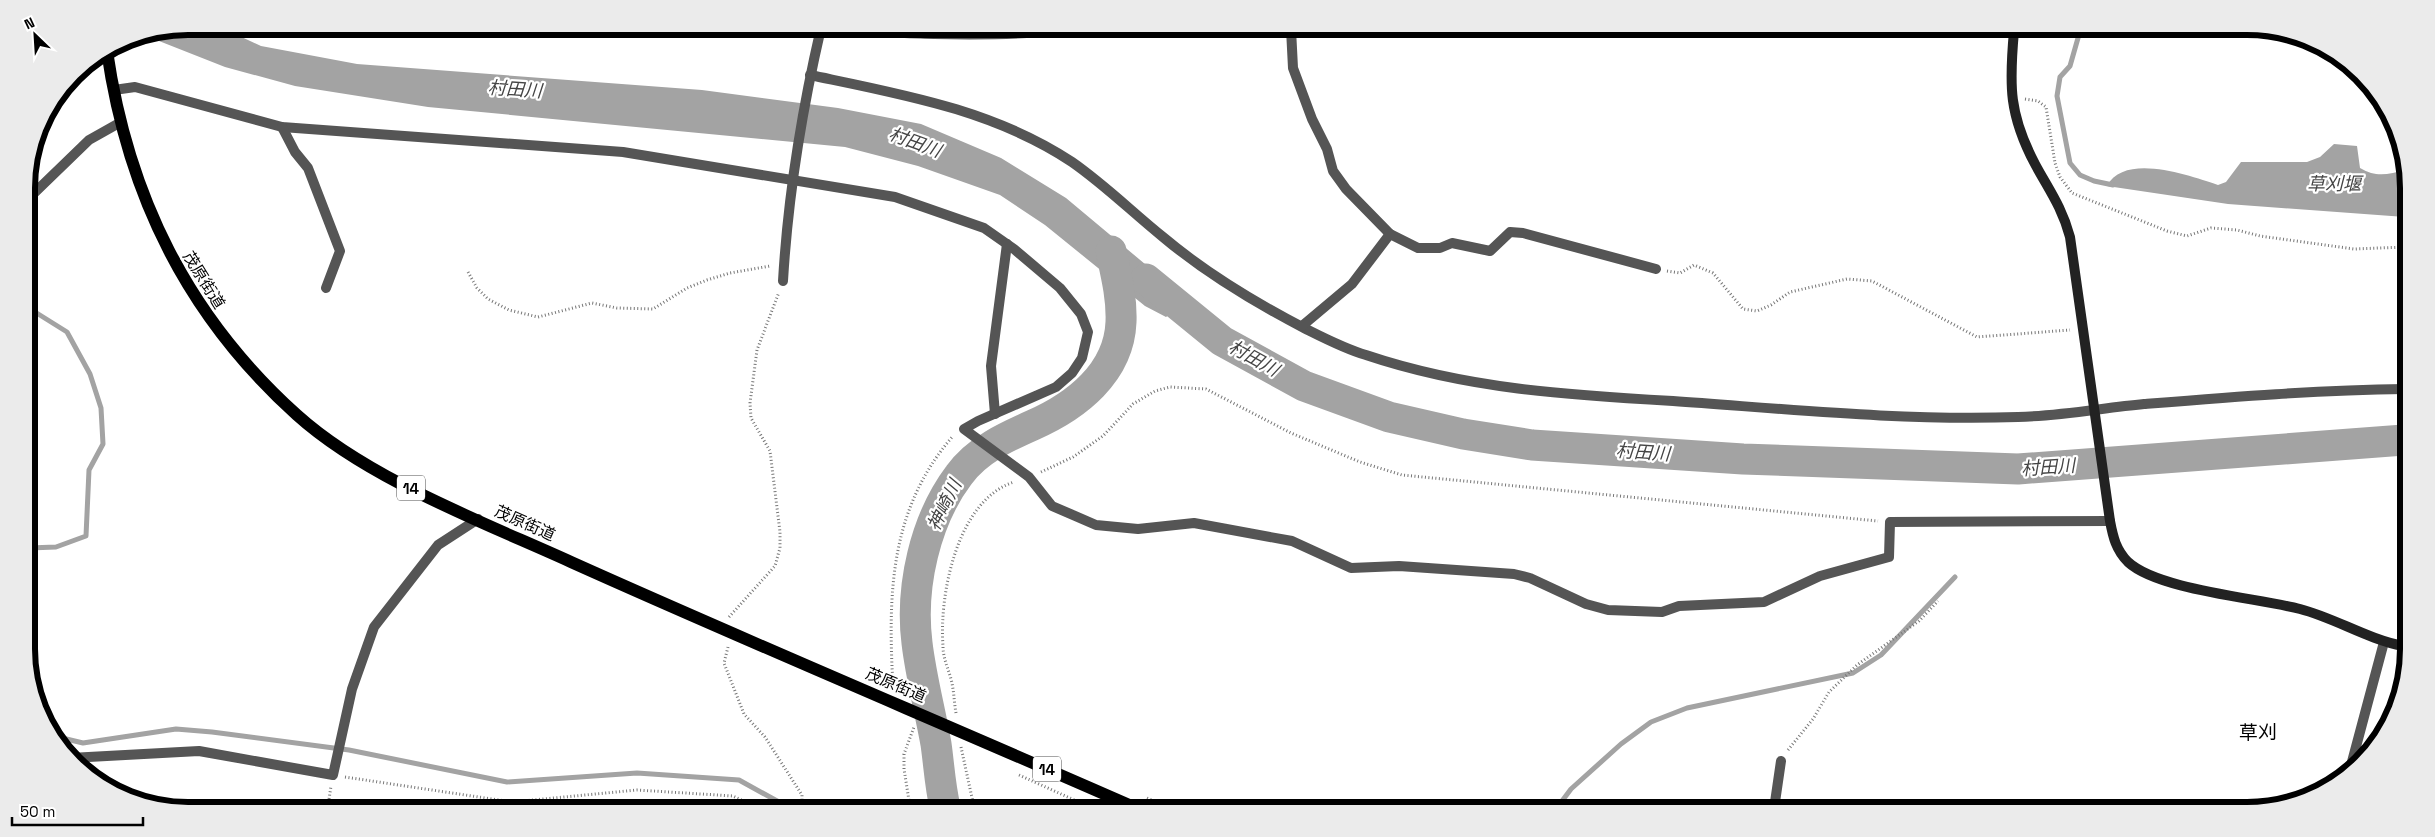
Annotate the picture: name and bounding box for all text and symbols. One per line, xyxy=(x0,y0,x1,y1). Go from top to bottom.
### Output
north arrow xyxy=(10,10,60,60)
text: N xyxy=(21,13,38,33)
water label: 村田川 xyxy=(487,76,545,102)
water label: 村田川 xyxy=(886,122,946,163)
water label: 草刈堰 xyxy=(2307,172,2364,195)
street label: 茂原街道 xyxy=(178,247,230,313)
water label: 村田川 xyxy=(1225,335,1285,382)
water label: 村田川 xyxy=(1615,439,1673,465)
water label: 村田川 xyxy=(2020,454,2078,480)
water label: 神崎川 xyxy=(922,474,967,534)
road number: 14 xyxy=(397,476,425,500)
street label: 茂原街道 xyxy=(491,500,559,546)
street label: 茂原街道 xyxy=(862,663,930,707)
district label: 草刈 xyxy=(2239,720,2277,745)
road number: 14 xyxy=(1033,756,1061,782)
scale bar xyxy=(12,794,144,826)
text: 50 m xyxy=(20,802,55,821)

